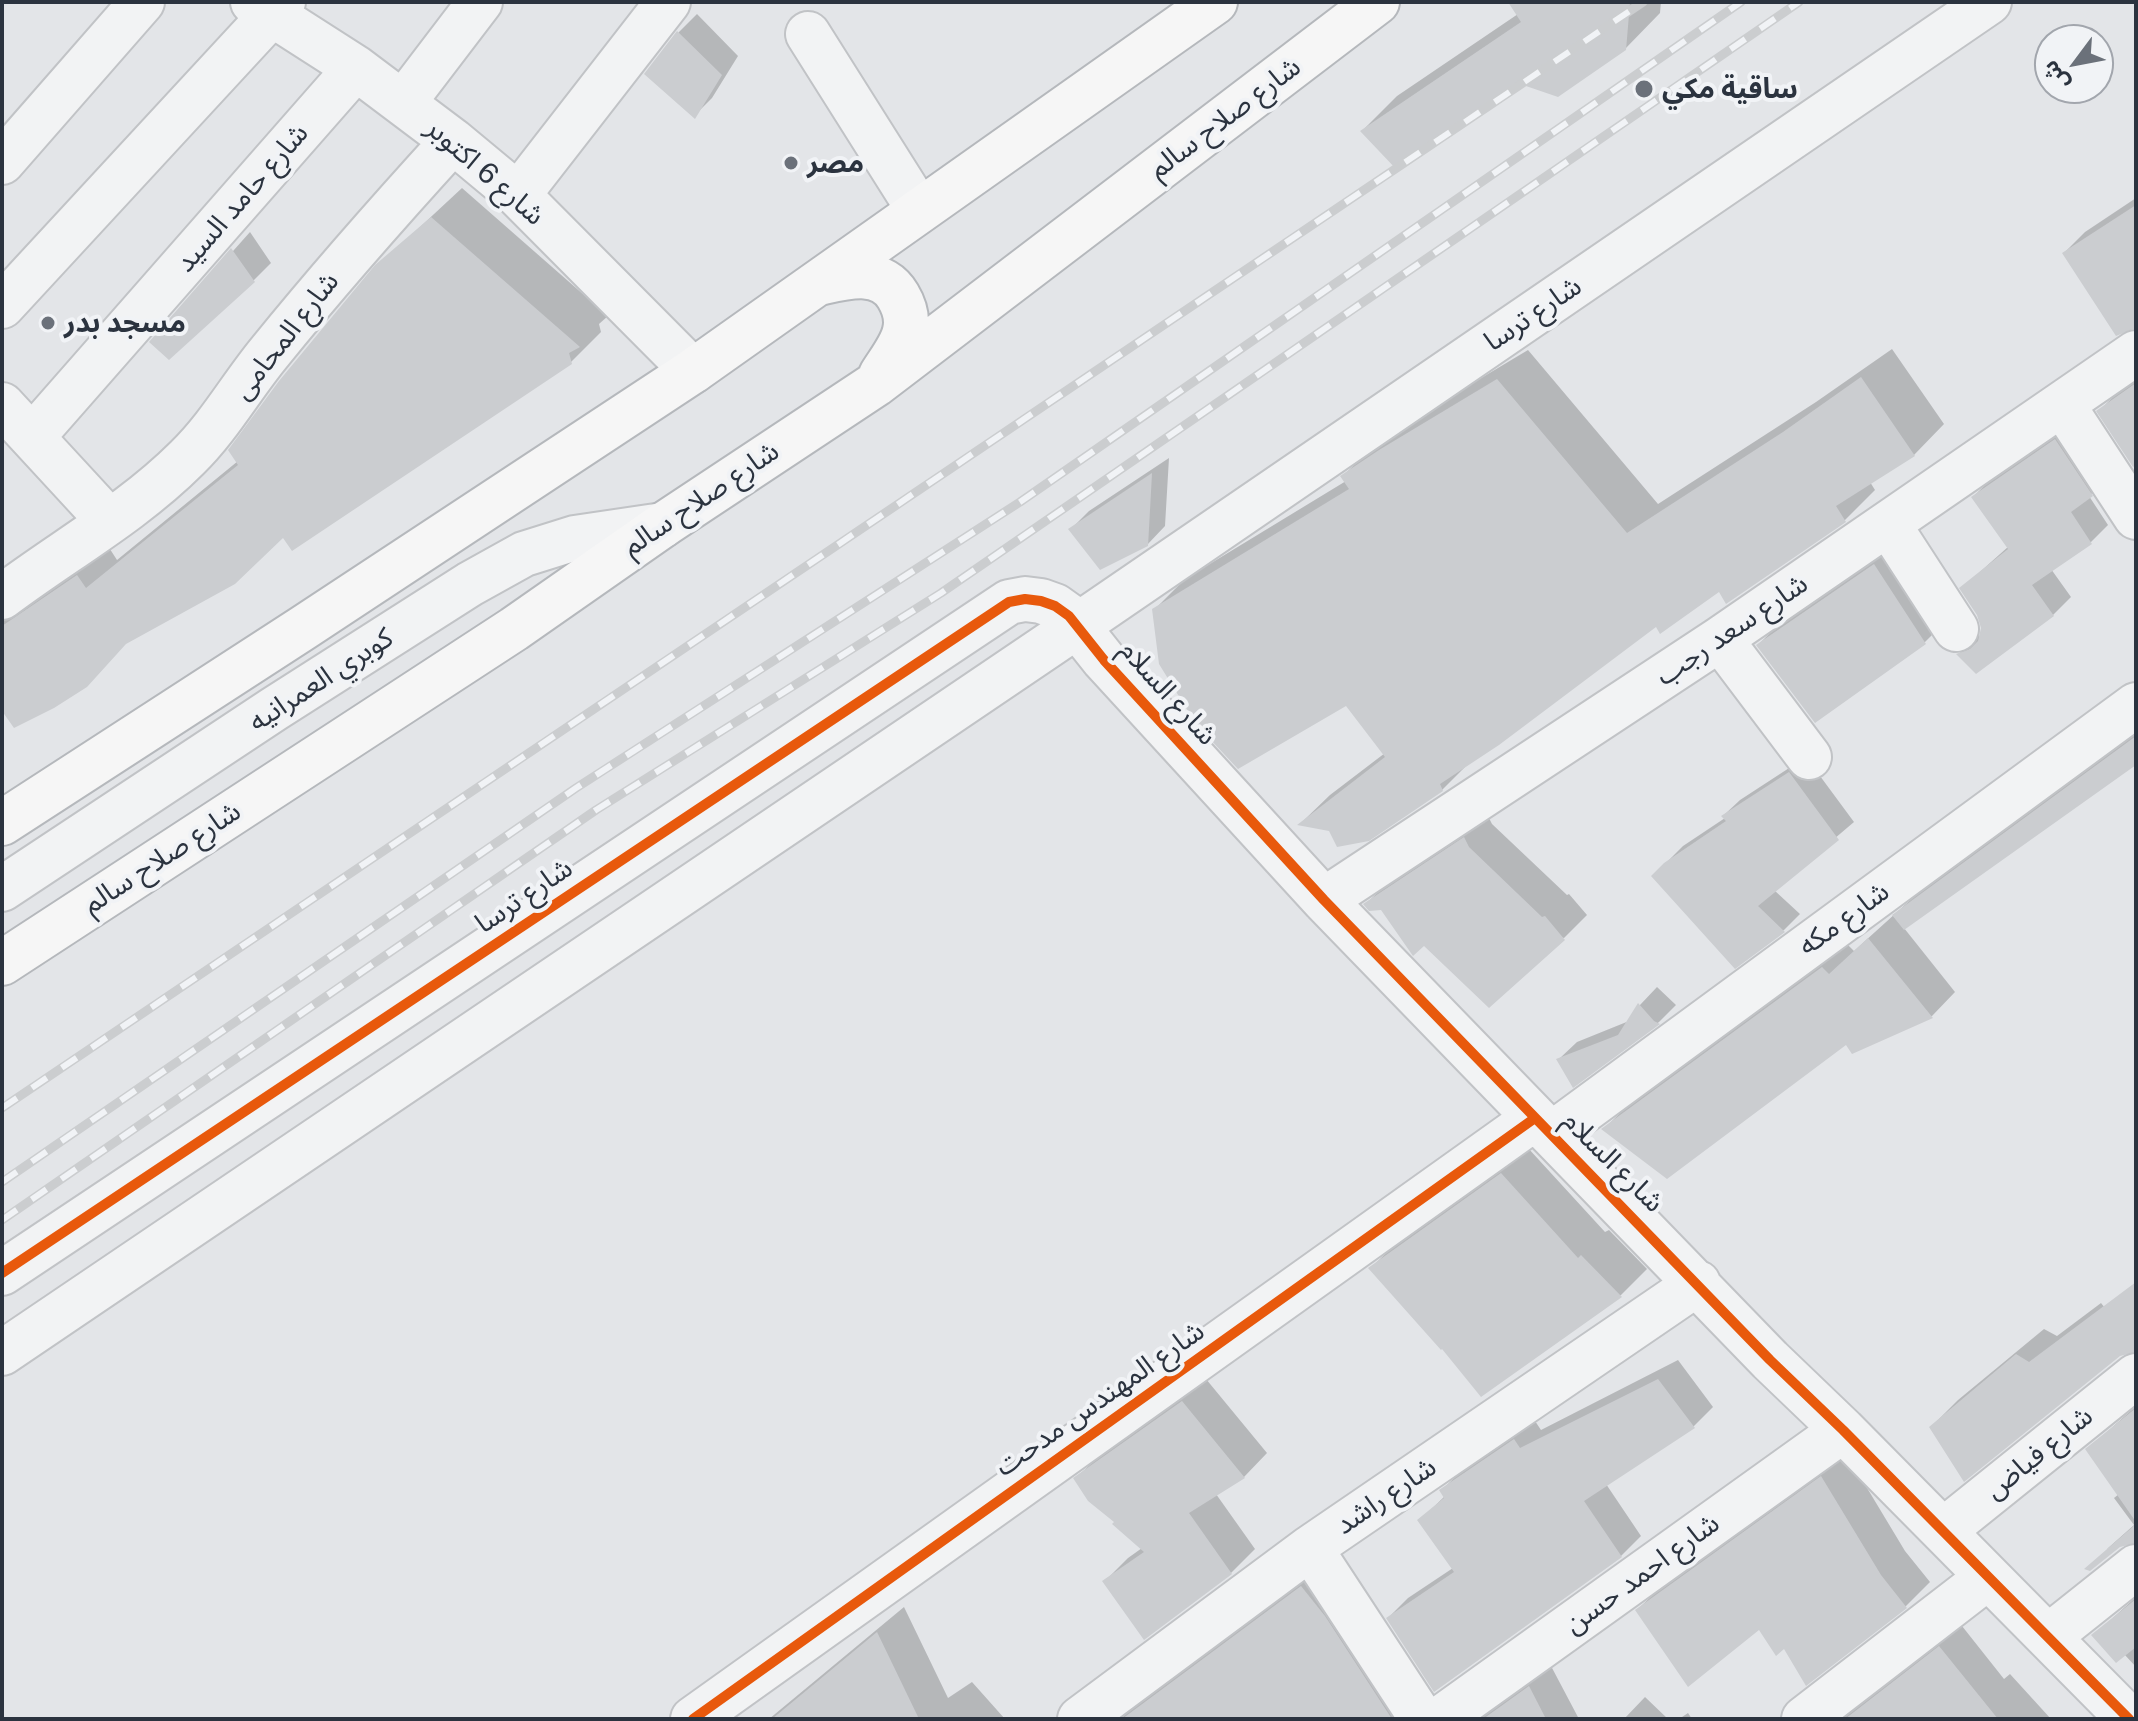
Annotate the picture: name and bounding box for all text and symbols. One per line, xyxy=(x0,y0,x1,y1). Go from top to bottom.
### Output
north arrow xyxy=(2034,24,2114,104)
street label: شارع صلاح سالم xyxy=(1143,50,1307,186)
text: ش xyxy=(2036,56,2074,95)
place label: ساقية مكي xyxy=(1662,72,1798,106)
marker: ساقية مكي xyxy=(1633,78,1655,100)
street label: شارع 6 اكتوبر xyxy=(419,111,551,233)
street label: شارع حامد السيد xyxy=(168,117,316,279)
place label: مصر xyxy=(807,146,864,180)
marker: مصر xyxy=(782,154,800,172)
street label: شارع المحامى xyxy=(226,265,346,407)
street label: شارع ترسا xyxy=(1478,269,1588,359)
place label: مسجد بدر xyxy=(64,306,186,340)
marker: مسجد بدر xyxy=(39,314,57,332)
street label: شارع صلاح سالم xyxy=(616,434,786,564)
street label: شارع سعد رجب xyxy=(1650,567,1814,693)
street label: كوبري العمرانيه xyxy=(243,621,399,739)
street label: شارع السلام xyxy=(1112,634,1224,752)
street label: شارع صلاح سالم xyxy=(77,795,247,921)
street label: شارع ترسا xyxy=(469,851,579,941)
street label: شارع مكه xyxy=(1792,875,1896,963)
street label: شارع السلام xyxy=(1555,1104,1671,1220)
street label: شارع المهندس مدحت xyxy=(989,1314,1211,1484)
street label: شارع فياض xyxy=(1978,1399,2100,1507)
street label: شارع راشد xyxy=(1329,1450,1443,1542)
street label: شارع احمد حسن xyxy=(1558,1507,1726,1641)

